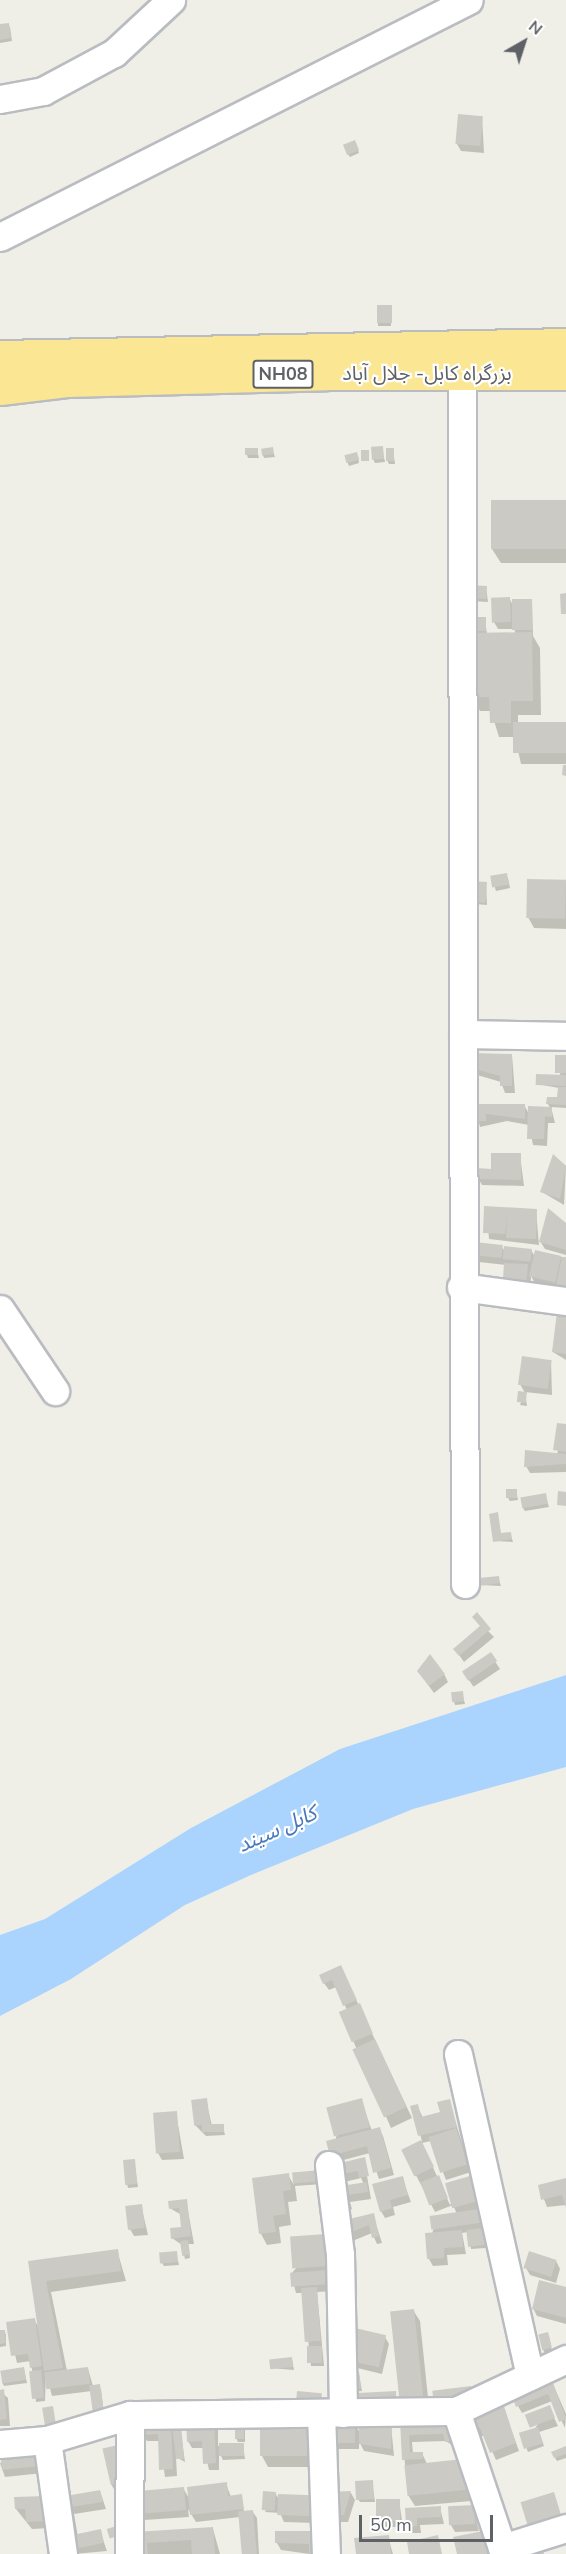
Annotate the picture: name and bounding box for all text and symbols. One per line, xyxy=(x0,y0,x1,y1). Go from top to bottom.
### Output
north arrow xyxy=(494,12,554,72)
text: N xyxy=(524,16,547,40)
road number: NH08 xyxy=(252,359,314,389)
street label: بزرگراه کابل- جلال آباد xyxy=(342,361,512,385)
water label: کابل سيند xyxy=(234,1800,320,1858)
scale bar xyxy=(362,2503,496,2541)
text: 50 m xyxy=(370,2513,412,2537)

